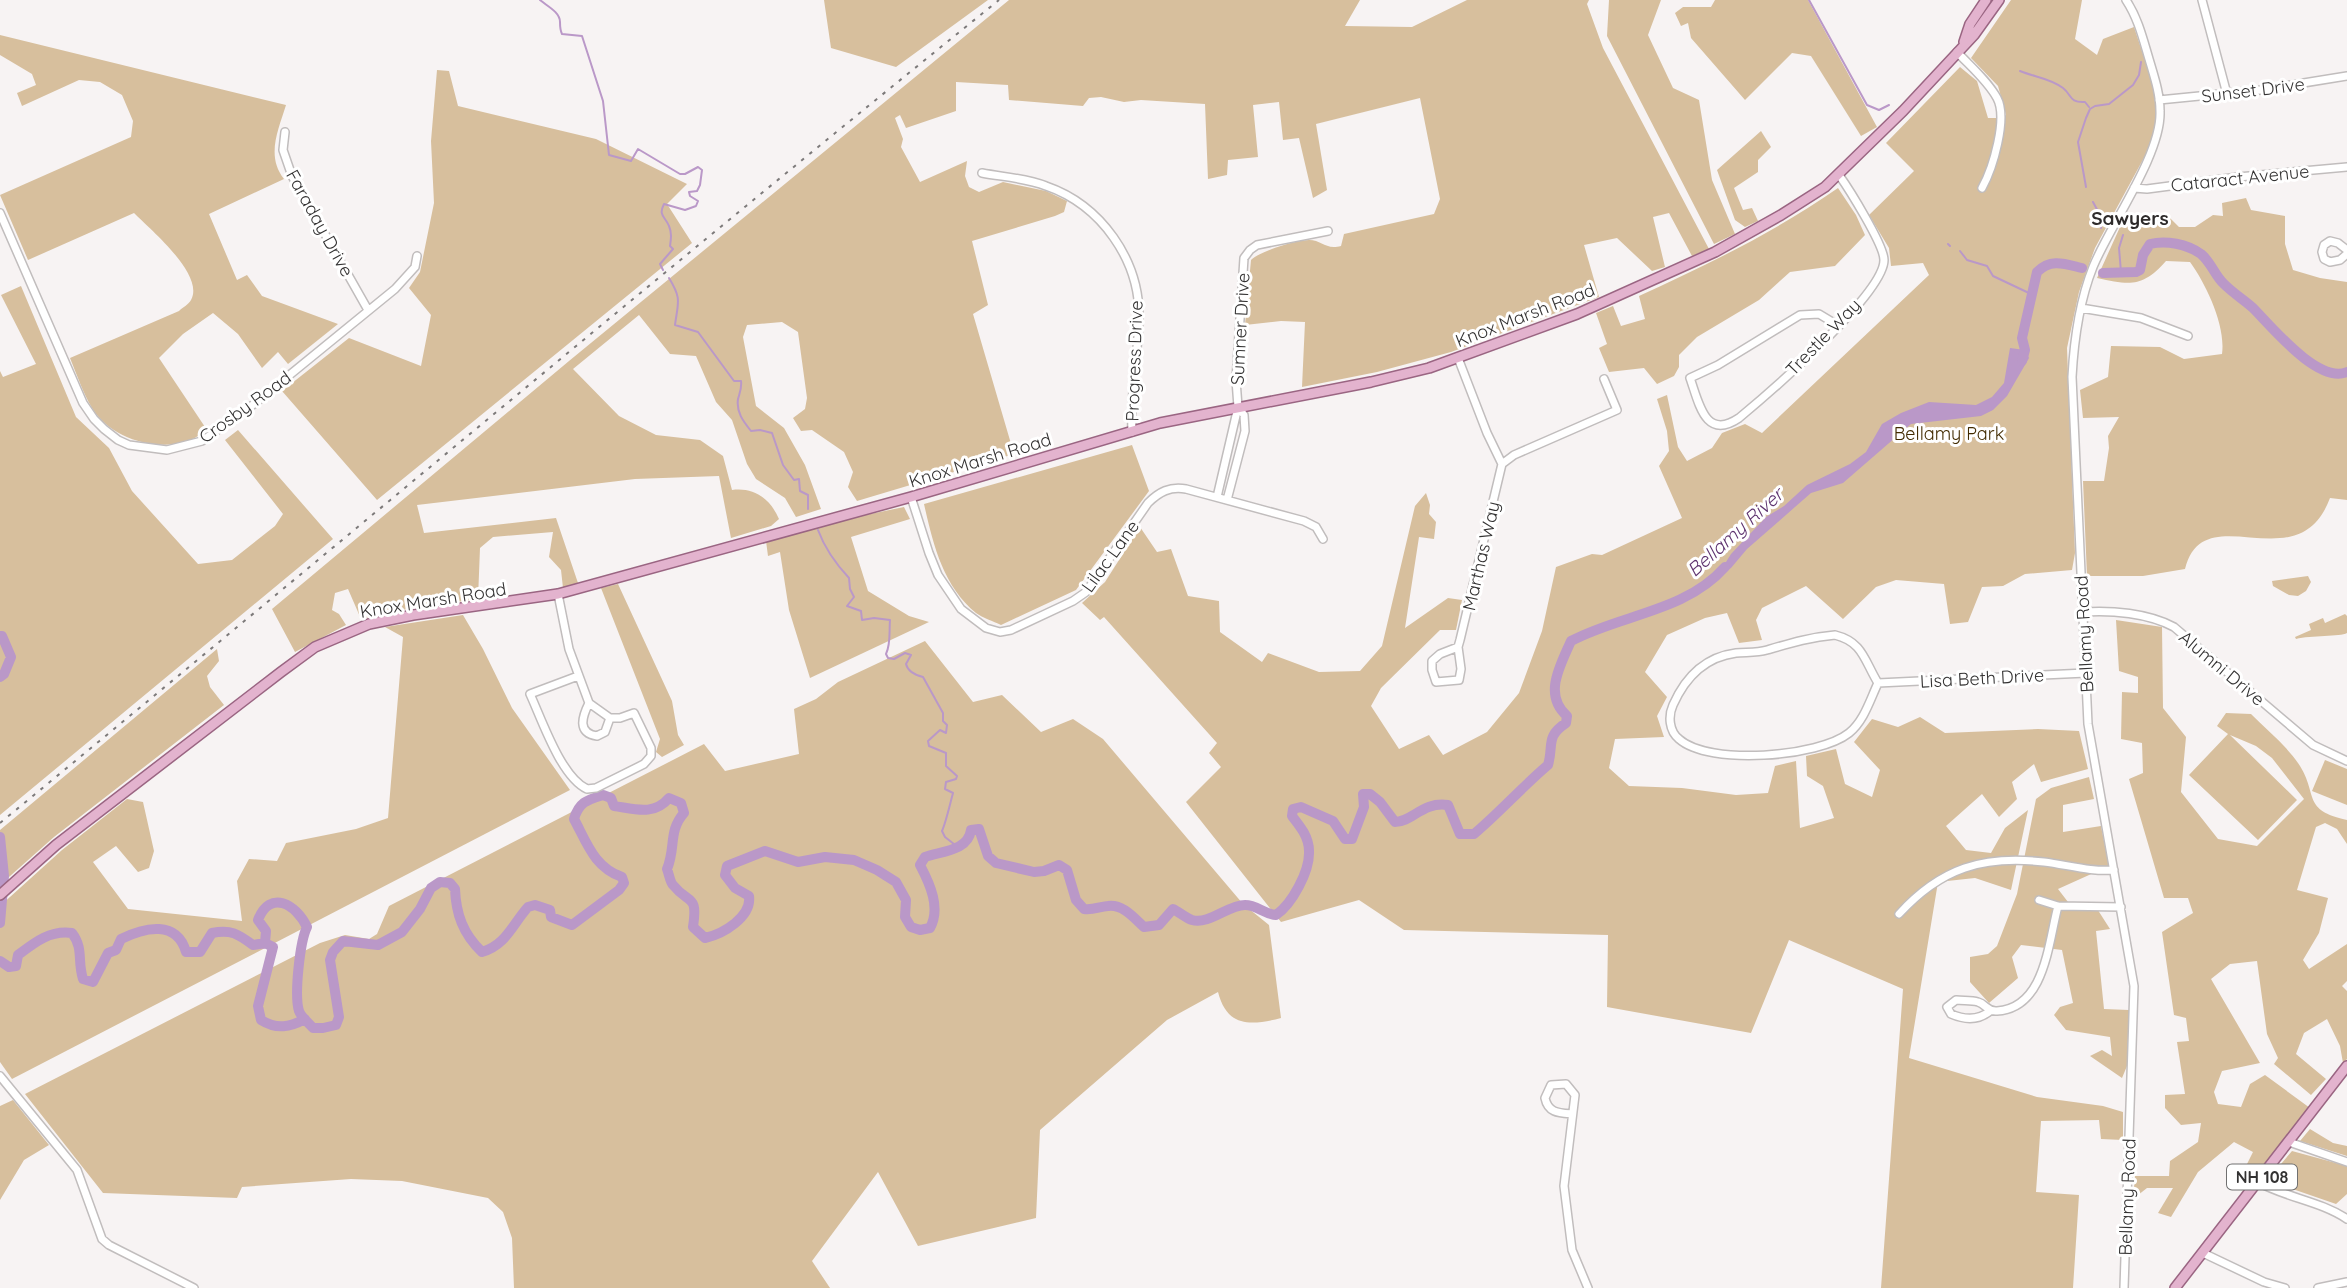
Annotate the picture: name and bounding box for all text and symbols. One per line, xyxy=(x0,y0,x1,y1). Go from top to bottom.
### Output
street label: Sunset Drive xyxy=(2200,72,2306,108)
street label: Cataract Avenue xyxy=(2170,159,2310,197)
street label: Faraday Drive xyxy=(281,166,359,280)
district label: Sawyers xyxy=(2091,206,2169,230)
street label: Sumner Drive xyxy=(1226,272,1254,386)
street label: Knox Marsh Road xyxy=(1452,278,1598,352)
street label: Trestle Way xyxy=(1781,294,1865,380)
street label: Progress Drive xyxy=(1120,300,1148,422)
street label: Crosby Road xyxy=(194,366,296,448)
park label: Bellamy Park xyxy=(1894,422,2004,445)
street label: Knox Marsh Road xyxy=(906,427,1054,493)
water label: Bellamy River xyxy=(1682,481,1790,582)
street label: Marthas Way xyxy=(1457,499,1505,613)
street label: Lilac Lane xyxy=(1076,515,1144,597)
street label: Bellamy Road xyxy=(2069,575,2099,693)
street label: Knox Marsh Road xyxy=(358,577,508,623)
street label: Alumni Drive xyxy=(2174,625,2270,711)
street label: Lisa Beth Drive xyxy=(1919,663,2045,693)
street label: Bellamy Road xyxy=(2113,1138,2141,1256)
road number: NH 108 xyxy=(2227,1164,2297,1190)

